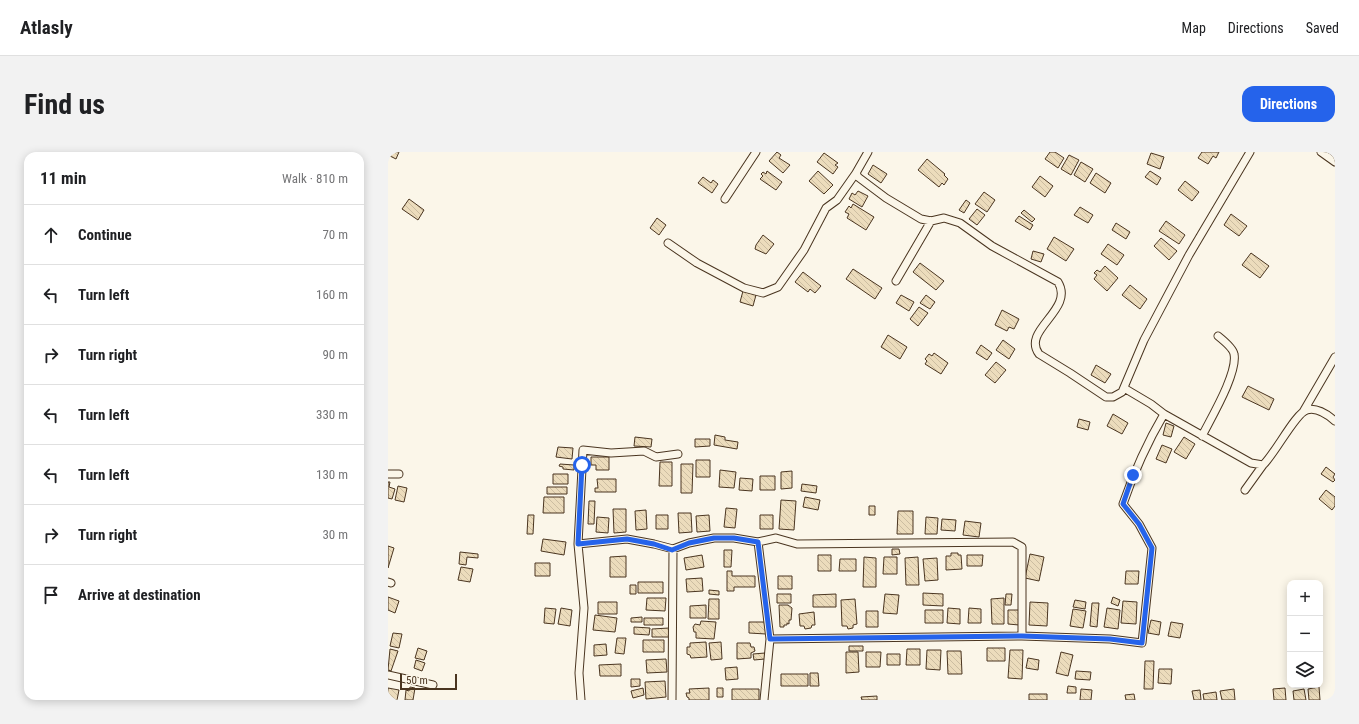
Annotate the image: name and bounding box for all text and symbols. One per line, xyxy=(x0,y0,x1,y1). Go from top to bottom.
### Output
text: Atlasly xyxy=(20,16,73,39)
text: Map xyxy=(1182,20,1206,36)
text: Directions xyxy=(1228,20,1284,36)
text: Saved xyxy=(1306,20,1339,36)
button: Directions xyxy=(1242,86,1335,122)
text: Find us xyxy=(24,88,105,121)
text: 11 min xyxy=(40,168,86,188)
text: Walk · 810 m xyxy=(282,171,348,186)
icon: ahead xyxy=(40,224,62,246)
text: Continue xyxy=(78,226,132,244)
text: 70 m xyxy=(322,227,348,242)
icon: left xyxy=(40,284,62,306)
text: Turn left xyxy=(78,286,129,304)
text: 160 m xyxy=(316,287,348,302)
icon: right xyxy=(40,344,62,366)
text: Turn right xyxy=(78,346,137,364)
text: 90 m xyxy=(322,347,348,362)
icon: left xyxy=(40,404,62,426)
text: Turn left xyxy=(78,406,129,424)
text: 330 m xyxy=(316,407,348,422)
route start xyxy=(573,456,591,474)
icon: left xyxy=(40,464,62,486)
text: Turn left xyxy=(78,466,129,484)
route end xyxy=(1124,466,1142,484)
text: 130 m xyxy=(316,467,348,482)
icon: right xyxy=(40,524,62,546)
text: Turn right xyxy=(78,526,137,544)
text: 30 m xyxy=(322,527,348,542)
map controls xyxy=(1287,580,1323,688)
button: + xyxy=(1287,580,1323,616)
icon: arrive xyxy=(40,584,62,606)
text: Arrive at destination xyxy=(78,586,201,604)
button: − xyxy=(1287,616,1323,652)
button: layers xyxy=(1287,652,1323,688)
scale bar xyxy=(400,672,457,691)
text: 50 m xyxy=(406,674,428,687)

